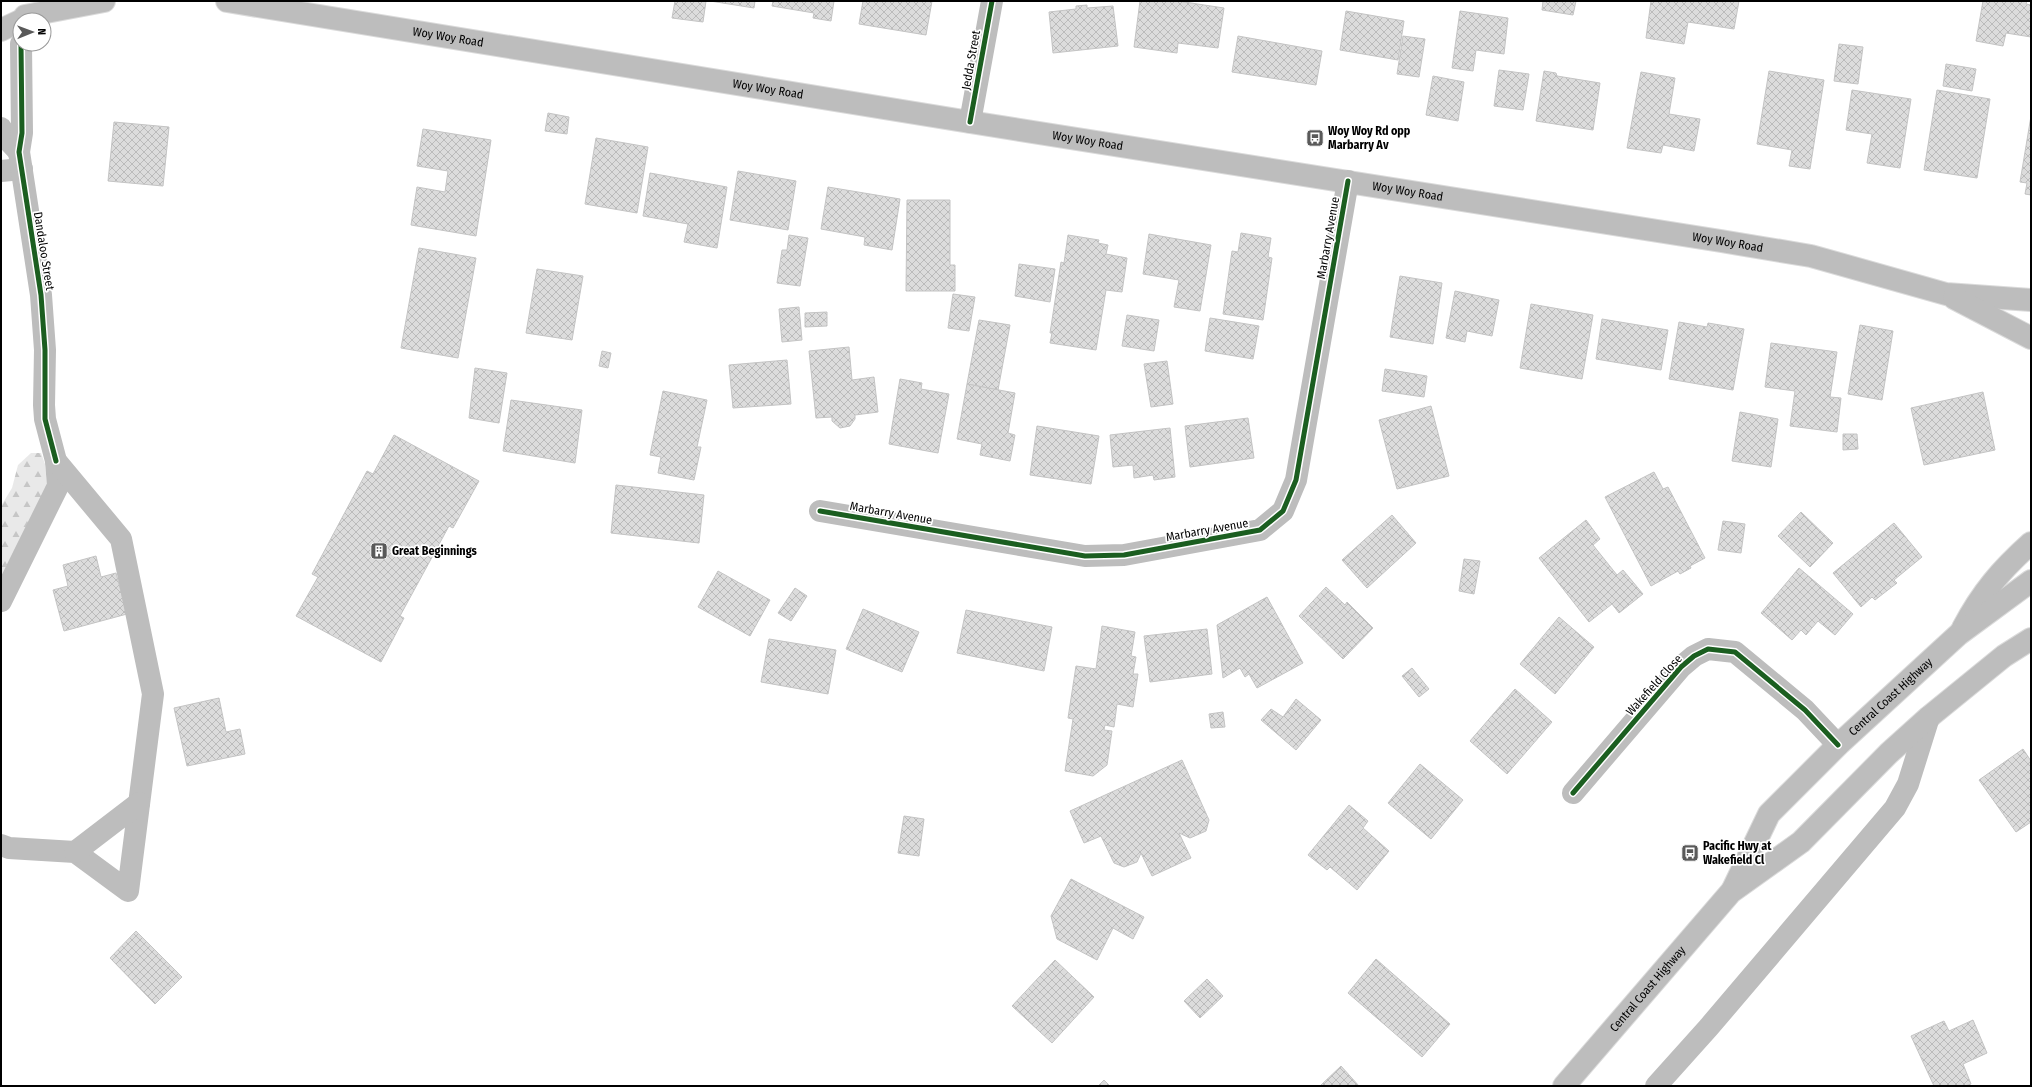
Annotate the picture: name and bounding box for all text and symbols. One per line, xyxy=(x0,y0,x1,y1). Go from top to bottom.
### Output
north arrow xyxy=(12,12,52,52)
street label: Woy Woy Road xyxy=(412,24,485,50)
text: N xyxy=(35,28,48,35)
street label: Jedda Street xyxy=(959,29,983,91)
street label: Woy Woy Road xyxy=(731,76,804,102)
place label: Woy Woy Rd opp Marbarry Av xyxy=(1328,124,1411,152)
street label: Woy Woy Road xyxy=(1051,128,1124,153)
bus stop icon: Woy Woy Rd opp Marbarry Av xyxy=(1305,128,1325,148)
street label: Woy Woy Road xyxy=(1371,179,1444,204)
street label: Marbarry Avenue xyxy=(1314,196,1342,280)
street label: Dandaloo Street xyxy=(31,211,57,291)
street label: Woy Woy Road xyxy=(1691,230,1764,255)
street label: Marbarry Avenue xyxy=(849,499,933,527)
street label: Marbarry Avenue xyxy=(1165,516,1249,544)
building icon: Great Beginnings xyxy=(369,541,389,561)
place label: Great Beginnings xyxy=(392,544,478,558)
street label: Wakefield Close xyxy=(1623,652,1685,718)
street label: Central Coast Highway xyxy=(1846,655,1936,739)
place label: Pacific Hwy at Wakefield Cl xyxy=(1703,839,1772,867)
bus stop icon: Pacific Hwy at Wakefield Cl xyxy=(1680,843,1700,863)
street label: Central Coast Highway xyxy=(1607,943,1689,1035)

